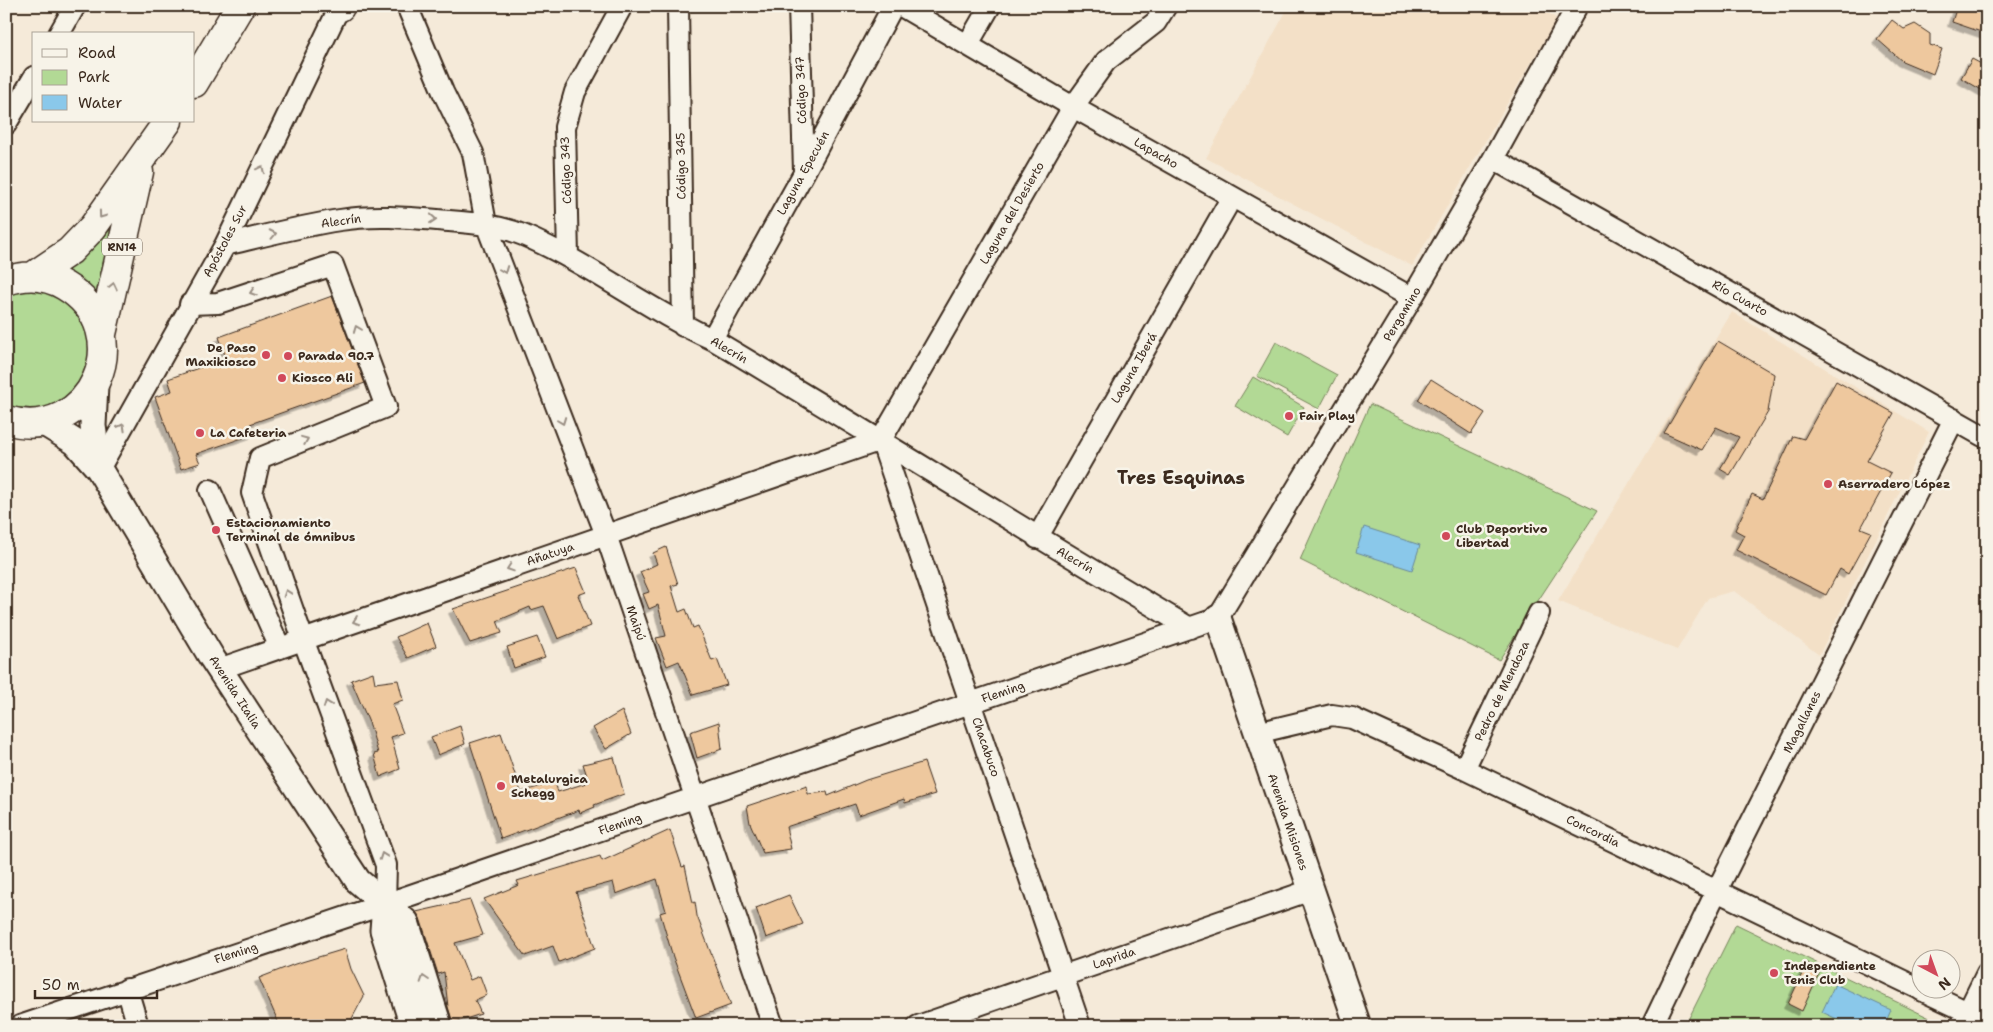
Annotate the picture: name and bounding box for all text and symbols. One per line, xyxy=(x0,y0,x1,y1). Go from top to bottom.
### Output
legend xyxy=(32,32,195,122)
text: Road xyxy=(78,43,116,63)
street label: Código 347 xyxy=(792,56,810,124)
text: Park xyxy=(78,67,110,87)
text: Water xyxy=(78,93,122,113)
street label: Laguna Epecuén xyxy=(773,128,833,218)
street label: Código 345 xyxy=(672,132,690,200)
street label: Lapacho xyxy=(1131,134,1181,172)
street label: Código 343 xyxy=(557,136,575,204)
street label: Laguna del Desierto xyxy=(976,159,1048,267)
one-way arrow xyxy=(255,165,266,174)
street label: Apóstoles Sur xyxy=(199,202,251,280)
one-way arrow xyxy=(99,209,108,219)
street label: Alecrín xyxy=(320,210,362,232)
one-way arrow xyxy=(430,214,438,225)
one-way arrow xyxy=(268,229,277,240)
road number: RN14 xyxy=(102,238,142,256)
one-way arrow xyxy=(498,265,508,273)
street label: Río Cuarto xyxy=(1709,276,1771,320)
one-way arrow xyxy=(107,282,118,291)
street label: Pergamino xyxy=(1379,284,1425,344)
one-way arrow xyxy=(249,286,258,296)
one-way arrow xyxy=(352,325,363,334)
street label: Laguna Iberá xyxy=(1107,329,1161,406)
street label: Alecrín xyxy=(707,333,751,367)
place label: De Paso Maxikiosco xyxy=(186,340,256,370)
place label: Parada 90.7 xyxy=(298,348,375,364)
marker: De Paso Maxikiosco xyxy=(260,349,272,361)
marker: Parada 90.7 xyxy=(282,350,294,362)
place label: Kiosco Ali xyxy=(292,370,353,386)
marker: Kiosco Ali xyxy=(276,372,288,384)
place label: Fair Play xyxy=(1299,408,1355,424)
marker: Fair Play xyxy=(1283,410,1295,422)
one-way arrow xyxy=(556,416,566,425)
one-way arrow xyxy=(116,423,126,432)
place label: La Cafeteria xyxy=(210,425,287,441)
marker: La Cafeteria xyxy=(194,427,206,439)
one-way arrow xyxy=(300,436,309,446)
district label: Tres Esquinas xyxy=(1117,466,1245,490)
place label: Aserradero López xyxy=(1838,476,1950,492)
marker: Aserradero López xyxy=(1822,478,1834,490)
place label: Estacionamiento Terminal de ómnibus xyxy=(226,515,355,545)
place label: Club Deportivo Libertad xyxy=(1456,521,1548,551)
marker: Estacionamiento Terminal de ómnibus xyxy=(210,524,222,536)
marker: Club Deportivo Libertad xyxy=(1440,530,1452,542)
street label: Añatuya xyxy=(524,538,577,570)
street label: Alecrín xyxy=(1053,543,1097,577)
one-way arrow xyxy=(506,562,515,572)
one-way arrow xyxy=(283,589,293,598)
street label: Maipú xyxy=(623,603,649,643)
one-way arrow xyxy=(353,615,361,625)
street label: Pedro de Mendoza xyxy=(1471,638,1533,744)
street label: Avenida Italia xyxy=(205,652,265,732)
street label: Fleming xyxy=(979,677,1027,707)
street label: Magallanes xyxy=(1779,688,1825,756)
one-way arrow xyxy=(323,700,333,709)
street label: Chacabuco xyxy=(968,715,1004,779)
place label: Metalurgica Schegg xyxy=(511,771,589,801)
street label: Avenida Misiones xyxy=(1264,771,1312,873)
marker: Metalurgica Schegg xyxy=(495,780,507,792)
street label: Fleming xyxy=(596,809,644,839)
street label: Concordia xyxy=(1563,811,1623,851)
one-way arrow xyxy=(379,852,389,861)
street label: Fleming xyxy=(212,938,260,968)
street label: Laprida xyxy=(1091,943,1138,973)
north arrow xyxy=(1910,950,1960,1000)
place label: Independiente Tenis Club xyxy=(1784,958,1876,988)
scale bar xyxy=(35,967,158,999)
marker: Independiente Tenis Club xyxy=(1768,967,1780,979)
text: N xyxy=(1934,973,1955,994)
text: 50 m xyxy=(42,975,80,995)
one-way arrow xyxy=(420,976,430,984)

